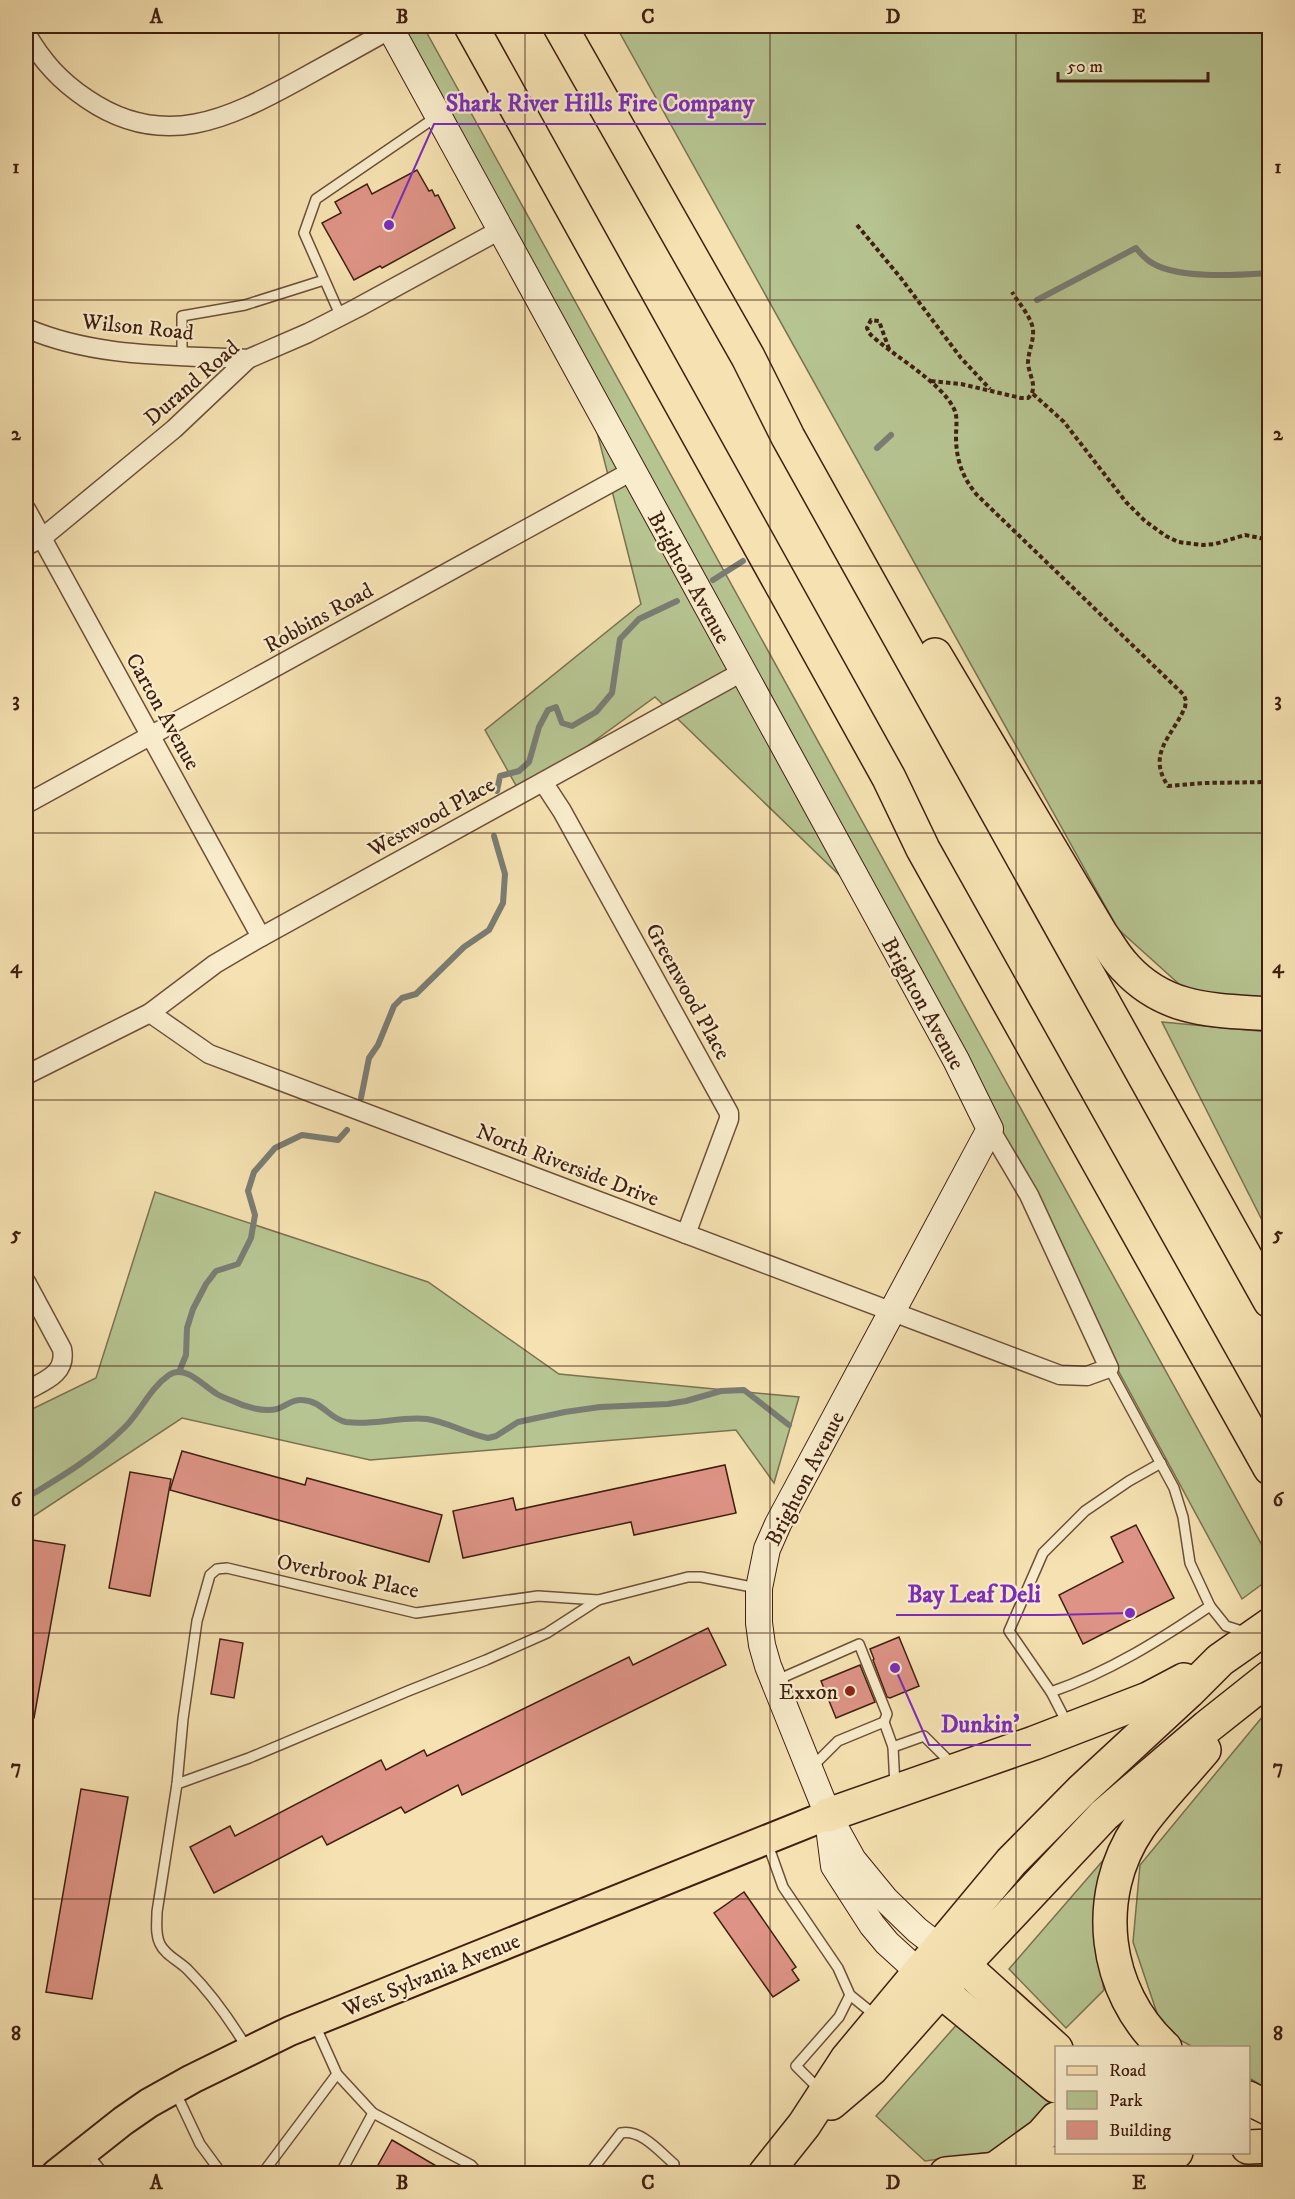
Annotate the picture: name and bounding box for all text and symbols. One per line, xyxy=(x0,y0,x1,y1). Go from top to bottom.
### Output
text: A xyxy=(149,5,164,30)
text: B xyxy=(396,5,408,30)
text: C xyxy=(641,5,655,30)
text: D xyxy=(886,5,901,30)
text: E xyxy=(1132,5,1146,30)
scale bar xyxy=(1058,45,1208,83)
text: 50 m xyxy=(1067,56,1103,78)
callout: Shark River Hills Fire Company xyxy=(434,82,766,124)
text: Shark River Hills Fire Company xyxy=(446,89,755,119)
text: 1 xyxy=(12,155,20,180)
text: 1 xyxy=(1274,155,1282,180)
street label: Wilson Road xyxy=(80,308,195,347)
street label: Durand Road xyxy=(139,334,245,432)
text: 2 xyxy=(11,422,22,447)
text: 2 xyxy=(1273,422,1284,447)
street label: Brighton Avenue xyxy=(641,507,736,649)
street label: Robbins Road xyxy=(259,577,378,659)
street label: Carton Avenue xyxy=(119,649,206,775)
text: 3 xyxy=(12,688,20,713)
text: 3 xyxy=(1274,688,1282,713)
street label: Westwood Place xyxy=(363,771,500,864)
street label: Greenwood Place xyxy=(639,919,736,1065)
street label: Brighton Avenue xyxy=(875,933,970,1075)
text: 4 xyxy=(10,955,23,980)
text: 4 xyxy=(1272,955,1285,980)
street label: North Riverside Drive xyxy=(472,1118,663,1213)
text: 5 xyxy=(10,1222,21,1247)
text: 5 xyxy=(1272,1222,1283,1247)
street label: Brighton Avenue xyxy=(760,1407,851,1550)
text: 6 xyxy=(11,1488,23,1513)
text: 6 xyxy=(1273,1488,1285,1513)
street label: Overbrook Place xyxy=(274,1548,421,1605)
callout: Bay Leaf Deli xyxy=(896,1573,1053,1615)
text: Bay Leaf Deli xyxy=(907,1580,1041,1610)
place label: Exxon xyxy=(779,1679,838,1706)
marker: Exxon xyxy=(843,1684,857,1698)
callout: Dunkin' xyxy=(929,1703,1031,1745)
text: Dunkin' xyxy=(941,1710,1019,1740)
text: 7 xyxy=(11,1755,21,1780)
text: 7 xyxy=(1273,1755,1283,1780)
street label: West Sylvania Avenue xyxy=(338,1928,524,2024)
text: 8 xyxy=(11,2022,21,2047)
text: 8 xyxy=(1273,2022,1283,2047)
legend xyxy=(1055,2046,1250,2154)
text: Road xyxy=(1109,2060,1146,2082)
text: Park xyxy=(1109,2090,1143,2112)
text: Building xyxy=(1109,2120,1171,2142)
text: A xyxy=(149,2171,164,2196)
text: B xyxy=(396,2171,408,2196)
text: C xyxy=(641,2171,655,2196)
text: D xyxy=(886,2171,901,2196)
text: E xyxy=(1132,2171,1146,2196)

